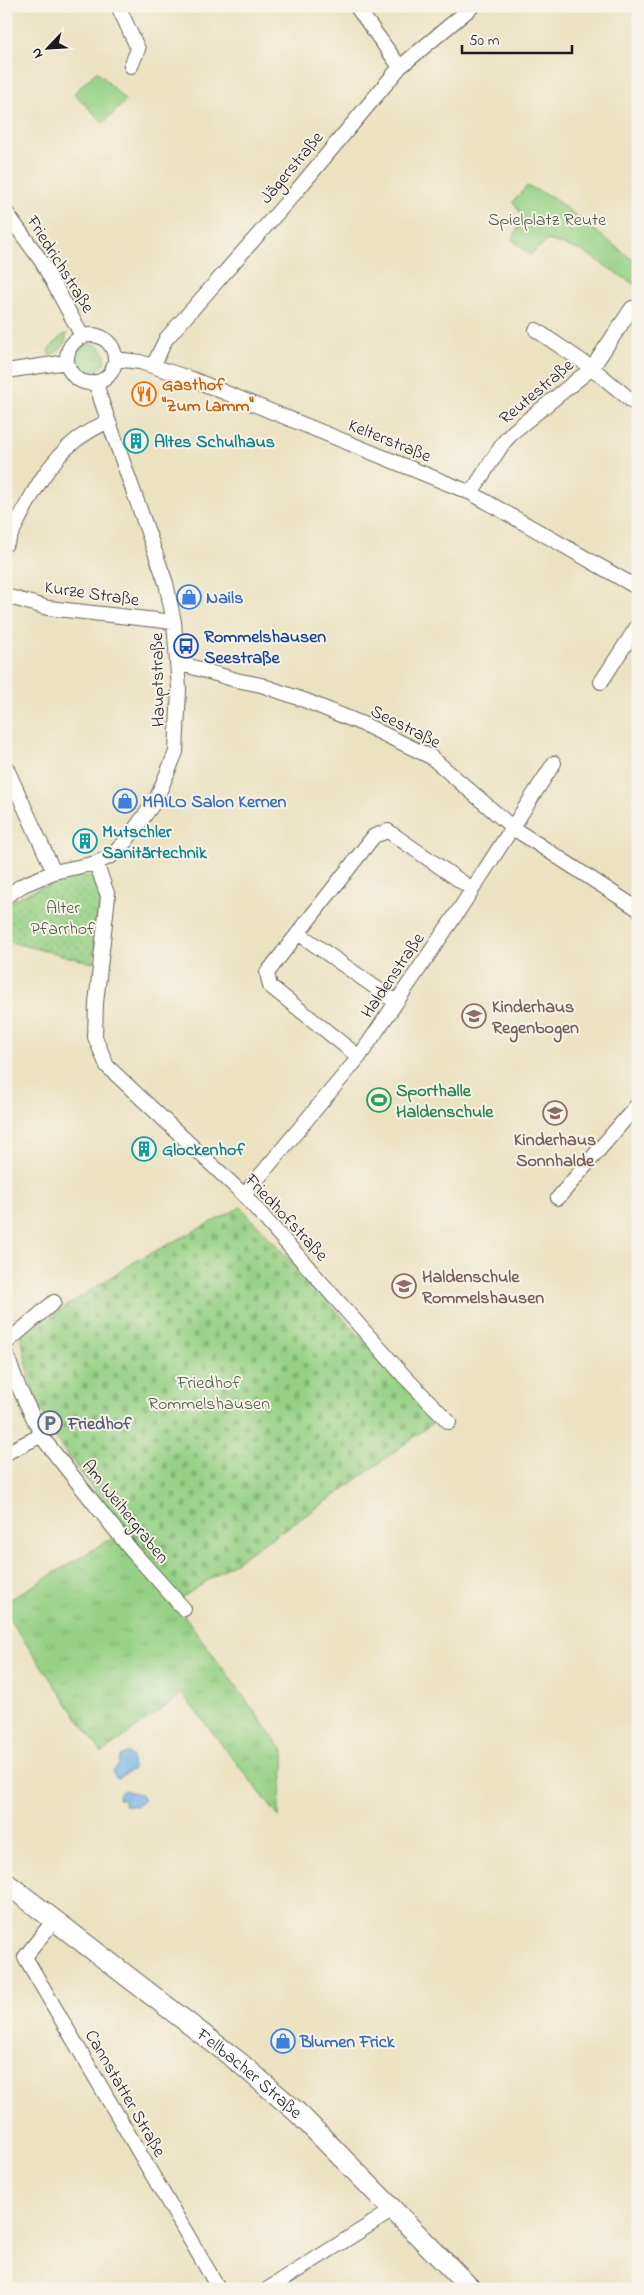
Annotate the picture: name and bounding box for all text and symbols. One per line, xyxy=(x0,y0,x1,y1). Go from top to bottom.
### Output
north arrow xyxy=(22,22,72,72)
scale bar xyxy=(462,22,572,54)
text: 50 m xyxy=(469,30,500,52)
text: N xyxy=(26,44,49,62)
street label: Jägerstraße xyxy=(254,126,332,211)
park label: Spielplatz Reute xyxy=(488,208,607,234)
street label: Friedrichstraße xyxy=(18,210,100,320)
street label: Reutestraße xyxy=(494,353,581,432)
place label: Gasthof "Zum Lamm" xyxy=(161,373,254,420)
restaurant icon: Gasthof "Zum Lamm" xyxy=(131,381,157,407)
street label: Kelterstraße xyxy=(344,413,436,471)
building icon: Altes Schulhaus xyxy=(123,428,149,454)
place label: Altes Schulhaus xyxy=(154,430,275,456)
street label: Kurze Straße xyxy=(43,575,142,615)
shop icon: Nails xyxy=(176,584,202,610)
place label: Nails xyxy=(206,586,243,612)
place label: Rommelshausen Seestraße xyxy=(204,625,326,672)
street label: Hauptstraße xyxy=(145,632,173,727)
bus stop icon: Rommelshausen Seestraße xyxy=(173,633,199,659)
street label: Seestraße xyxy=(365,699,446,757)
shop icon: MAILO Salon Kernen xyxy=(112,788,138,814)
place label: MAILO Salon Kernen xyxy=(142,790,287,816)
place label: Mutschler Sanitärtechnik xyxy=(102,820,208,867)
building icon: Mutschler Sanitärtechnik xyxy=(72,828,98,854)
park label: Alter Pfarrhof xyxy=(31,896,96,943)
street label: Haldenstraße xyxy=(355,927,432,1024)
place label: Kinderhaus Regenbogen xyxy=(492,995,579,1043)
school or university icon: Kinderhaus Regenbogen xyxy=(461,1003,487,1029)
place label: Sporthalle Haldenschule xyxy=(396,1079,494,1126)
sports icon: Sporthalle Haldenschule xyxy=(366,1087,392,1113)
school or university icon: Kinderhaus Sonnhalde xyxy=(542,1100,568,1126)
place label: Kinderhaus Sonnhalde xyxy=(514,1128,596,1175)
building icon: Glockenhof xyxy=(131,1136,157,1162)
place label: Glockenhof xyxy=(162,1138,245,1164)
street label: Friedhofstraße xyxy=(237,1168,334,1269)
place label: Haldenschule Rommelshausen xyxy=(422,1265,544,1312)
school or university icon: Haldenschule Rommelshausen xyxy=(391,1273,417,1299)
park label: Friedhof Rommelshausen xyxy=(148,1371,270,1418)
parking icon: Friedhof xyxy=(37,1410,63,1436)
place label: Friedhof xyxy=(67,1412,132,1438)
street label: Am Weihergraben xyxy=(74,1455,175,1570)
street label: Fellbacher Straße xyxy=(189,2022,308,2127)
street label: Cannstatter Straße xyxy=(77,2026,172,2163)
shop icon: Blumen Frick xyxy=(270,2028,296,2054)
place label: Blumen Frick xyxy=(299,2030,396,2056)

